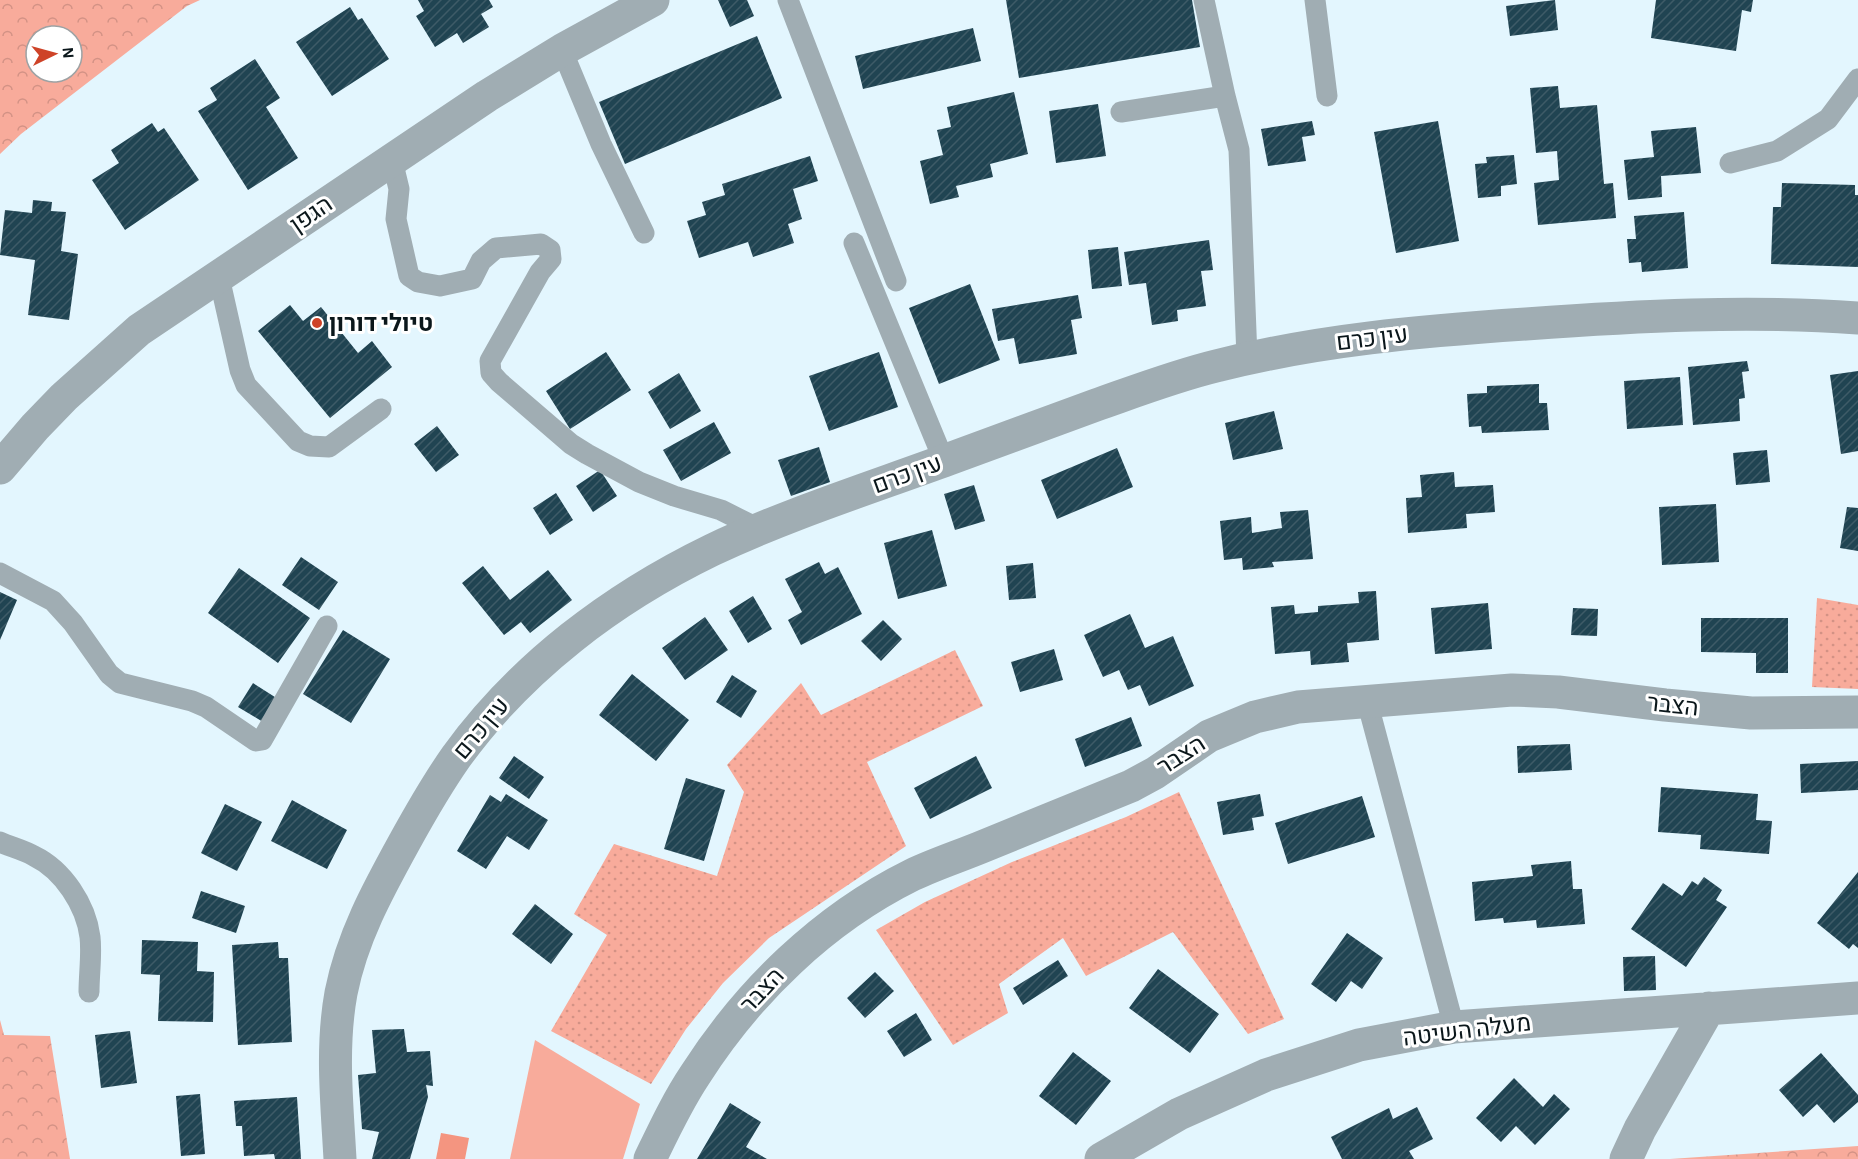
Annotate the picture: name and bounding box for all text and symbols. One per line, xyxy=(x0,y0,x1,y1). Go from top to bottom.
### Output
north arrow xyxy=(24,24,84,84)
text: N xyxy=(59,47,76,59)
street label: הגפן xyxy=(286,192,337,237)
place label: טיולי דורון xyxy=(329,312,433,336)
marker: טיולי דורון xyxy=(310,316,324,330)
street label: עין כרם xyxy=(1335,323,1409,355)
street label: עין כרם xyxy=(869,451,945,499)
street label: הצבר xyxy=(1646,691,1700,721)
street label: עין כרם xyxy=(449,693,514,764)
street label: הצבר xyxy=(1153,732,1210,780)
street label: הצבר xyxy=(736,964,789,1018)
street label: מעלה השיטה xyxy=(1402,1011,1533,1051)

